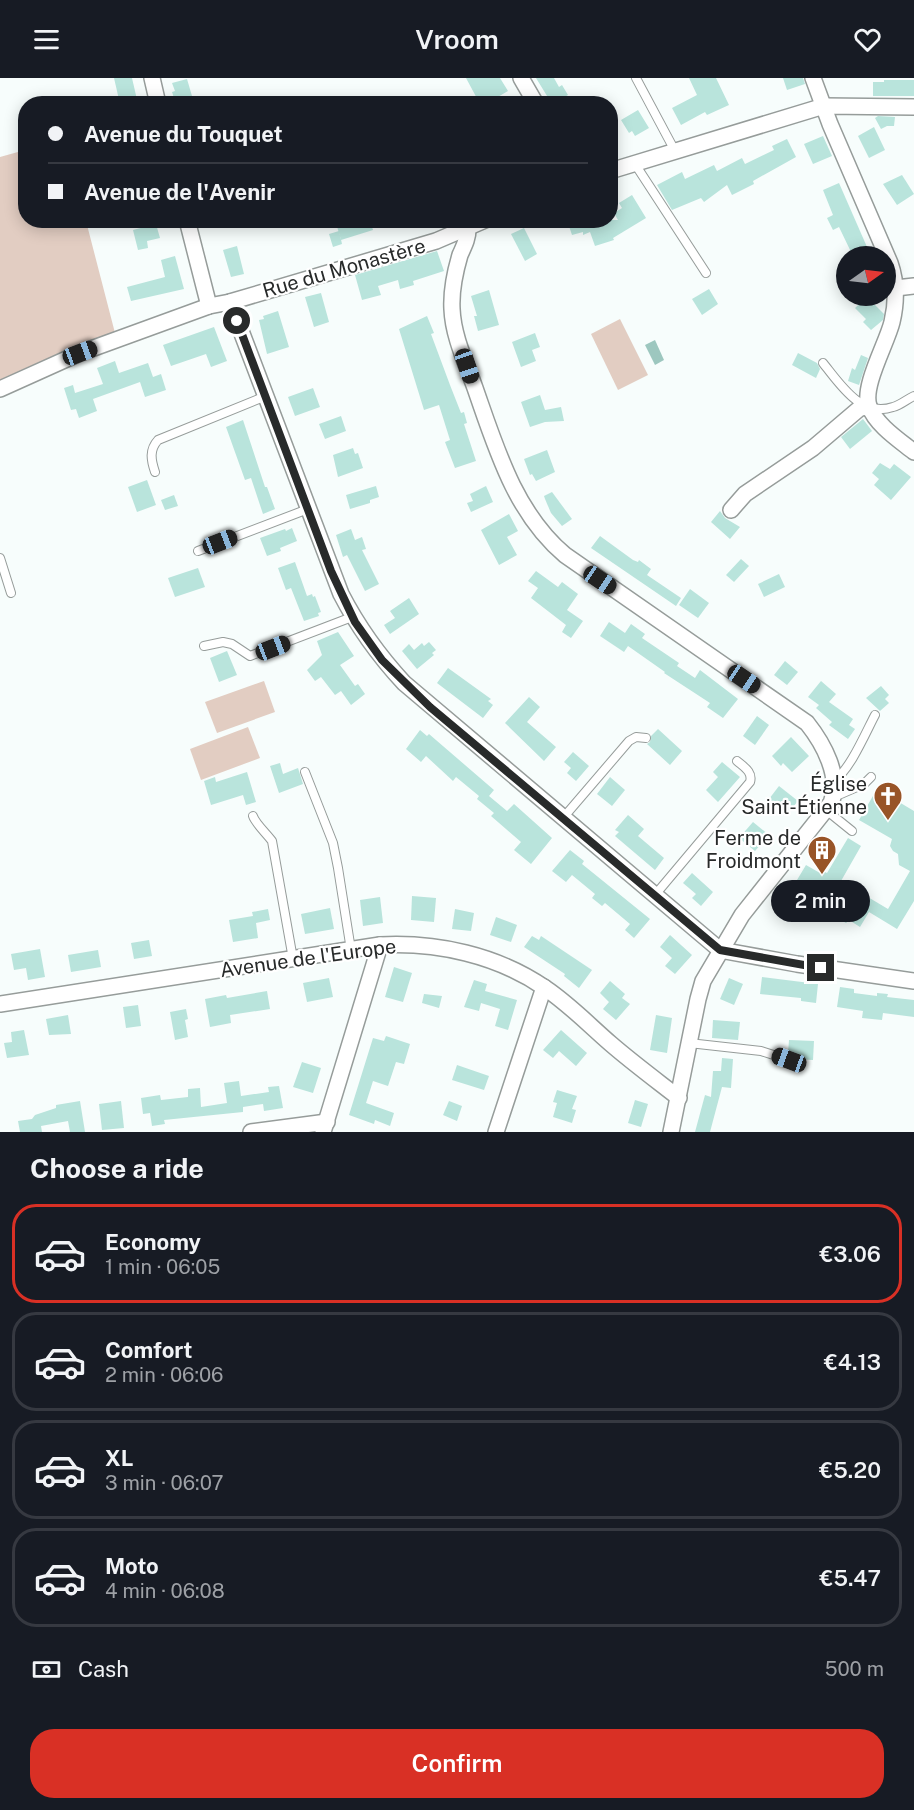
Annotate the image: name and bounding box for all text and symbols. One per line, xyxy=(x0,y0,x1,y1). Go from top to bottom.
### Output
icon: menu xyxy=(30,23,63,56)
text: Vroom xyxy=(415,23,499,55)
icon: heart xyxy=(851,23,884,56)
text: Avenue du Touquet xyxy=(84,121,283,147)
text: Avenue de l'Avenir xyxy=(84,179,275,205)
street label: Rue du Monastère xyxy=(260,233,428,303)
north arrow xyxy=(836,246,896,306)
map controls xyxy=(836,246,896,306)
route start xyxy=(223,307,250,334)
car xyxy=(60,338,100,368)
car xyxy=(453,346,481,386)
car xyxy=(200,527,240,557)
car xyxy=(580,562,620,598)
car xyxy=(253,633,293,663)
car xyxy=(724,661,764,697)
place label: Église Saint-Étienne xyxy=(741,771,867,819)
church icon: Église Saint-Étienne xyxy=(872,780,904,822)
place label: Ferme de Froidmont xyxy=(706,826,801,873)
building icon: Ferme de Froidmont xyxy=(806,834,838,876)
callout: 2 min xyxy=(772,881,870,923)
text: 2 min xyxy=(795,889,846,913)
street label: Avenue de l'Europe xyxy=(218,934,398,982)
route end xyxy=(807,954,834,981)
car xyxy=(769,1045,809,1075)
text: Choose a ride xyxy=(30,1152,204,1184)
icon: car xyxy=(33,1227,87,1281)
text: Economy xyxy=(105,1229,201,1255)
text: €3.06 xyxy=(820,1241,881,1267)
text: 1 min · 06:05 xyxy=(105,1255,220,1279)
icon: car xyxy=(33,1335,87,1389)
text: Comfort xyxy=(105,1337,192,1363)
text: €4.13 xyxy=(824,1349,881,1375)
text: 2 min · 06:06 xyxy=(105,1363,224,1387)
icon: car xyxy=(33,1443,87,1497)
text: XL xyxy=(105,1445,133,1471)
text: €5.20 xyxy=(819,1457,881,1483)
text: 3 min · 06:07 xyxy=(105,1471,224,1495)
icon: car xyxy=(33,1551,87,1605)
text: Moto xyxy=(105,1553,159,1579)
text: €5.47 xyxy=(820,1565,881,1591)
text: 4 min · 06:08 xyxy=(105,1579,225,1603)
icon: cash xyxy=(30,1653,63,1686)
text: Cash xyxy=(78,1656,129,1682)
text: 500 m xyxy=(825,1657,884,1681)
button: Confirm xyxy=(30,1729,884,1798)

